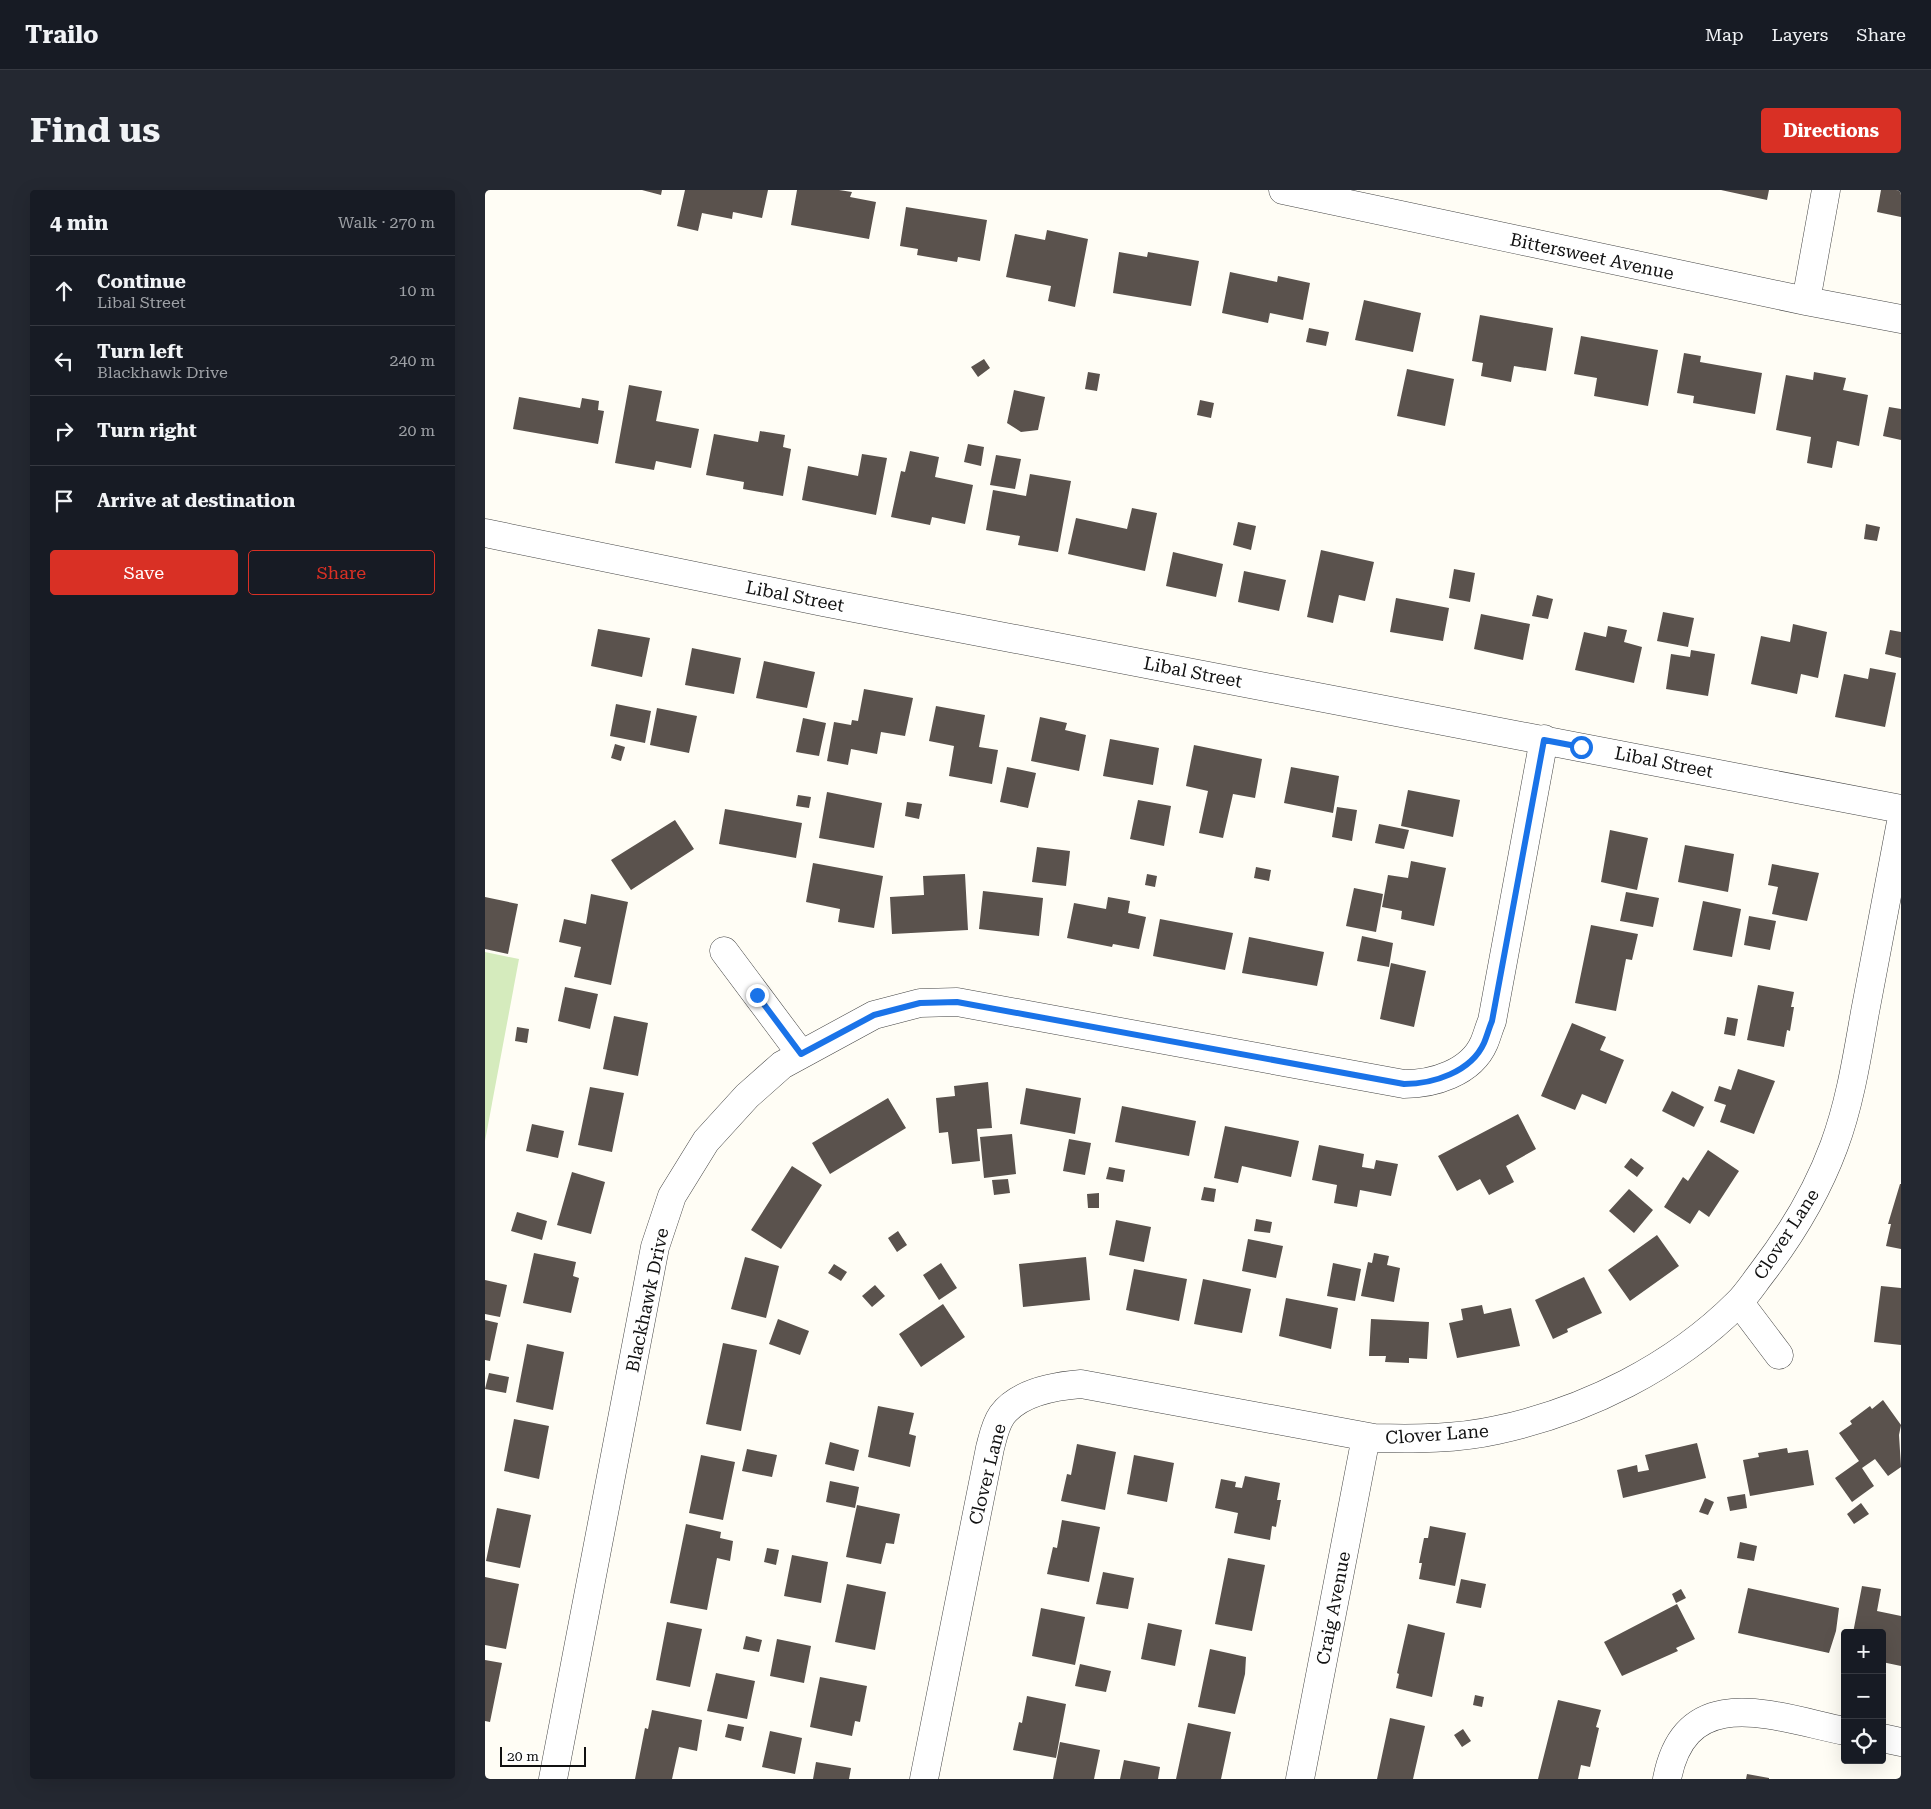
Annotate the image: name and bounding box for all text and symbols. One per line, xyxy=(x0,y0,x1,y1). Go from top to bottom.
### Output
text: Trailo xyxy=(25,21,99,49)
text: Map xyxy=(1705,24,1744,45)
text: Layers xyxy=(1772,24,1828,45)
text: Share xyxy=(1856,24,1906,45)
button: Directions xyxy=(1761,108,1901,153)
text: Find us xyxy=(30,110,160,151)
text: 4 min xyxy=(50,211,108,235)
text: Walk · 270 m xyxy=(338,213,435,232)
street label: Bittersweet Avenue xyxy=(1508,228,1676,284)
text: Continue xyxy=(97,270,186,293)
icon: ahead xyxy=(50,277,78,305)
text: 10 m xyxy=(398,281,435,300)
text: Libal Street xyxy=(97,293,186,312)
text: Turn left xyxy=(97,340,183,363)
icon: left xyxy=(50,347,78,375)
text: 240 m xyxy=(389,351,435,370)
text: Blackhawk Drive xyxy=(97,363,228,382)
icon: right xyxy=(50,417,78,445)
text: Turn right xyxy=(97,419,197,442)
text: 20 m xyxy=(398,421,435,440)
icon: arrive xyxy=(50,487,78,515)
text: Arrive at destination xyxy=(97,489,295,512)
button: Save xyxy=(50,550,238,595)
button: Share xyxy=(248,550,435,595)
street label: Libal Street xyxy=(744,576,846,616)
street label: Libal Street xyxy=(1142,652,1244,692)
route start xyxy=(1570,736,1593,759)
street label: Libal Street xyxy=(1613,742,1715,782)
route end xyxy=(746,984,769,1007)
street label: Clover Lane xyxy=(1749,1185,1823,1283)
street label: Blackhawk Drive xyxy=(621,1226,673,1374)
street label: Clover Lane xyxy=(1385,1420,1490,1448)
street label: Clover Lane xyxy=(964,1421,1010,1527)
street label: Craig Avenue xyxy=(1312,1549,1354,1666)
map controls xyxy=(1841,1629,1886,1764)
button: + xyxy=(1841,1629,1886,1674)
button: − xyxy=(1841,1674,1886,1719)
button: locate xyxy=(1841,1719,1886,1764)
scale bar xyxy=(500,1744,586,1767)
text: 20 m xyxy=(507,1748,539,1764)

